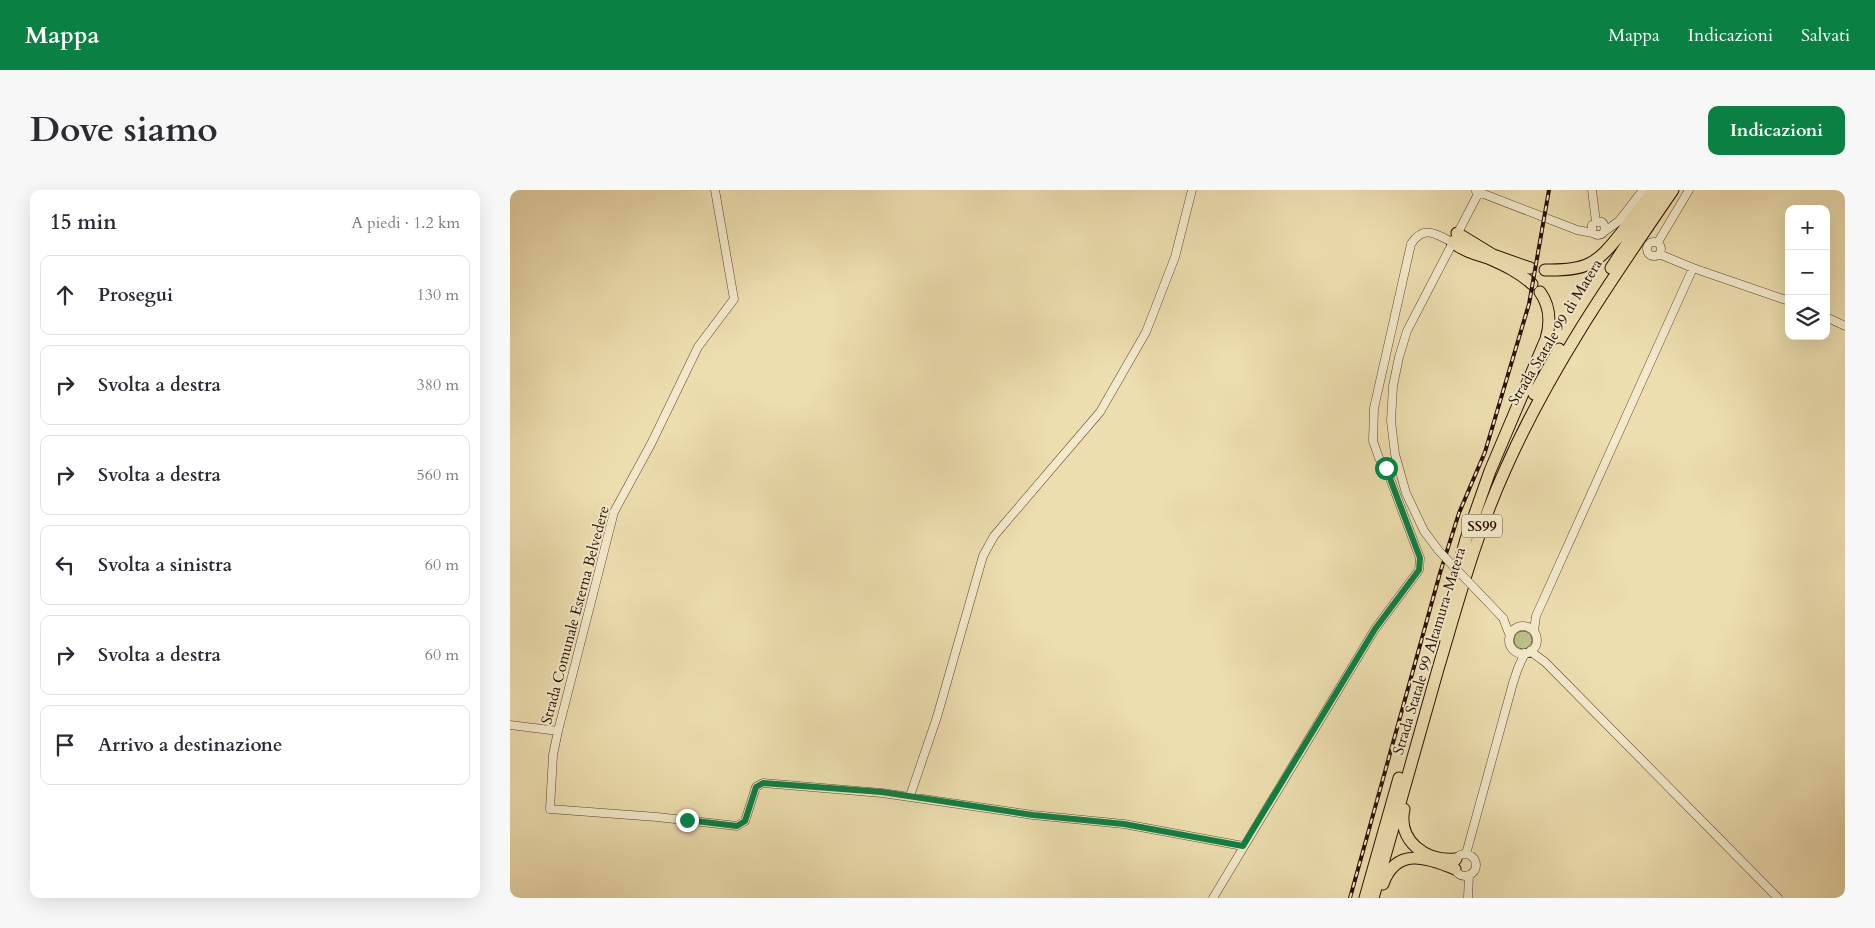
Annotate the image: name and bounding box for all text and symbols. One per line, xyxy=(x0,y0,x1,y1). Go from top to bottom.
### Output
text: Mappa xyxy=(25,19,99,52)
text: Mappa xyxy=(1608,23,1660,48)
text: Indicazioni xyxy=(1688,23,1773,48)
text: Salvati xyxy=(1801,23,1850,48)
text: Dove siamo xyxy=(30,106,218,154)
button: Indicazioni xyxy=(1708,106,1845,155)
map controls xyxy=(1785,205,1830,340)
button: + xyxy=(1785,205,1830,250)
text: 15 min xyxy=(50,208,117,237)
text: A piedi · 1.2 km xyxy=(352,212,460,234)
button: − xyxy=(1785,250,1830,295)
street label: Strada Statale 99 di Matera xyxy=(1503,255,1607,409)
icon: ahead xyxy=(51,281,79,309)
text: Prosegui xyxy=(98,282,173,308)
text: 130 m xyxy=(417,284,459,306)
button: layers xyxy=(1785,295,1830,340)
icon: right xyxy=(51,371,79,399)
text: Svolta a destra xyxy=(98,372,221,398)
text: 380 m xyxy=(417,374,459,396)
route start xyxy=(1375,457,1398,480)
icon: right xyxy=(51,461,79,489)
text: Svolta a destra xyxy=(98,462,221,488)
text: 560 m xyxy=(417,464,459,486)
street label: Strada Comunale Esterna Belvedere xyxy=(536,503,614,726)
road number: SS99 xyxy=(1462,514,1502,538)
street label: Strada Statale 99 Altamura-Matera xyxy=(1388,544,1470,757)
icon: left xyxy=(51,551,79,579)
text: Svolta a sinistra xyxy=(98,552,232,578)
text: 60 m xyxy=(425,554,459,576)
icon: right xyxy=(51,641,79,669)
text: Svolta a destra xyxy=(98,642,221,668)
text: 60 m xyxy=(425,644,459,666)
icon: arrive xyxy=(51,731,79,759)
text: Arrivo a destinazione xyxy=(98,732,282,758)
route end xyxy=(676,809,699,832)

